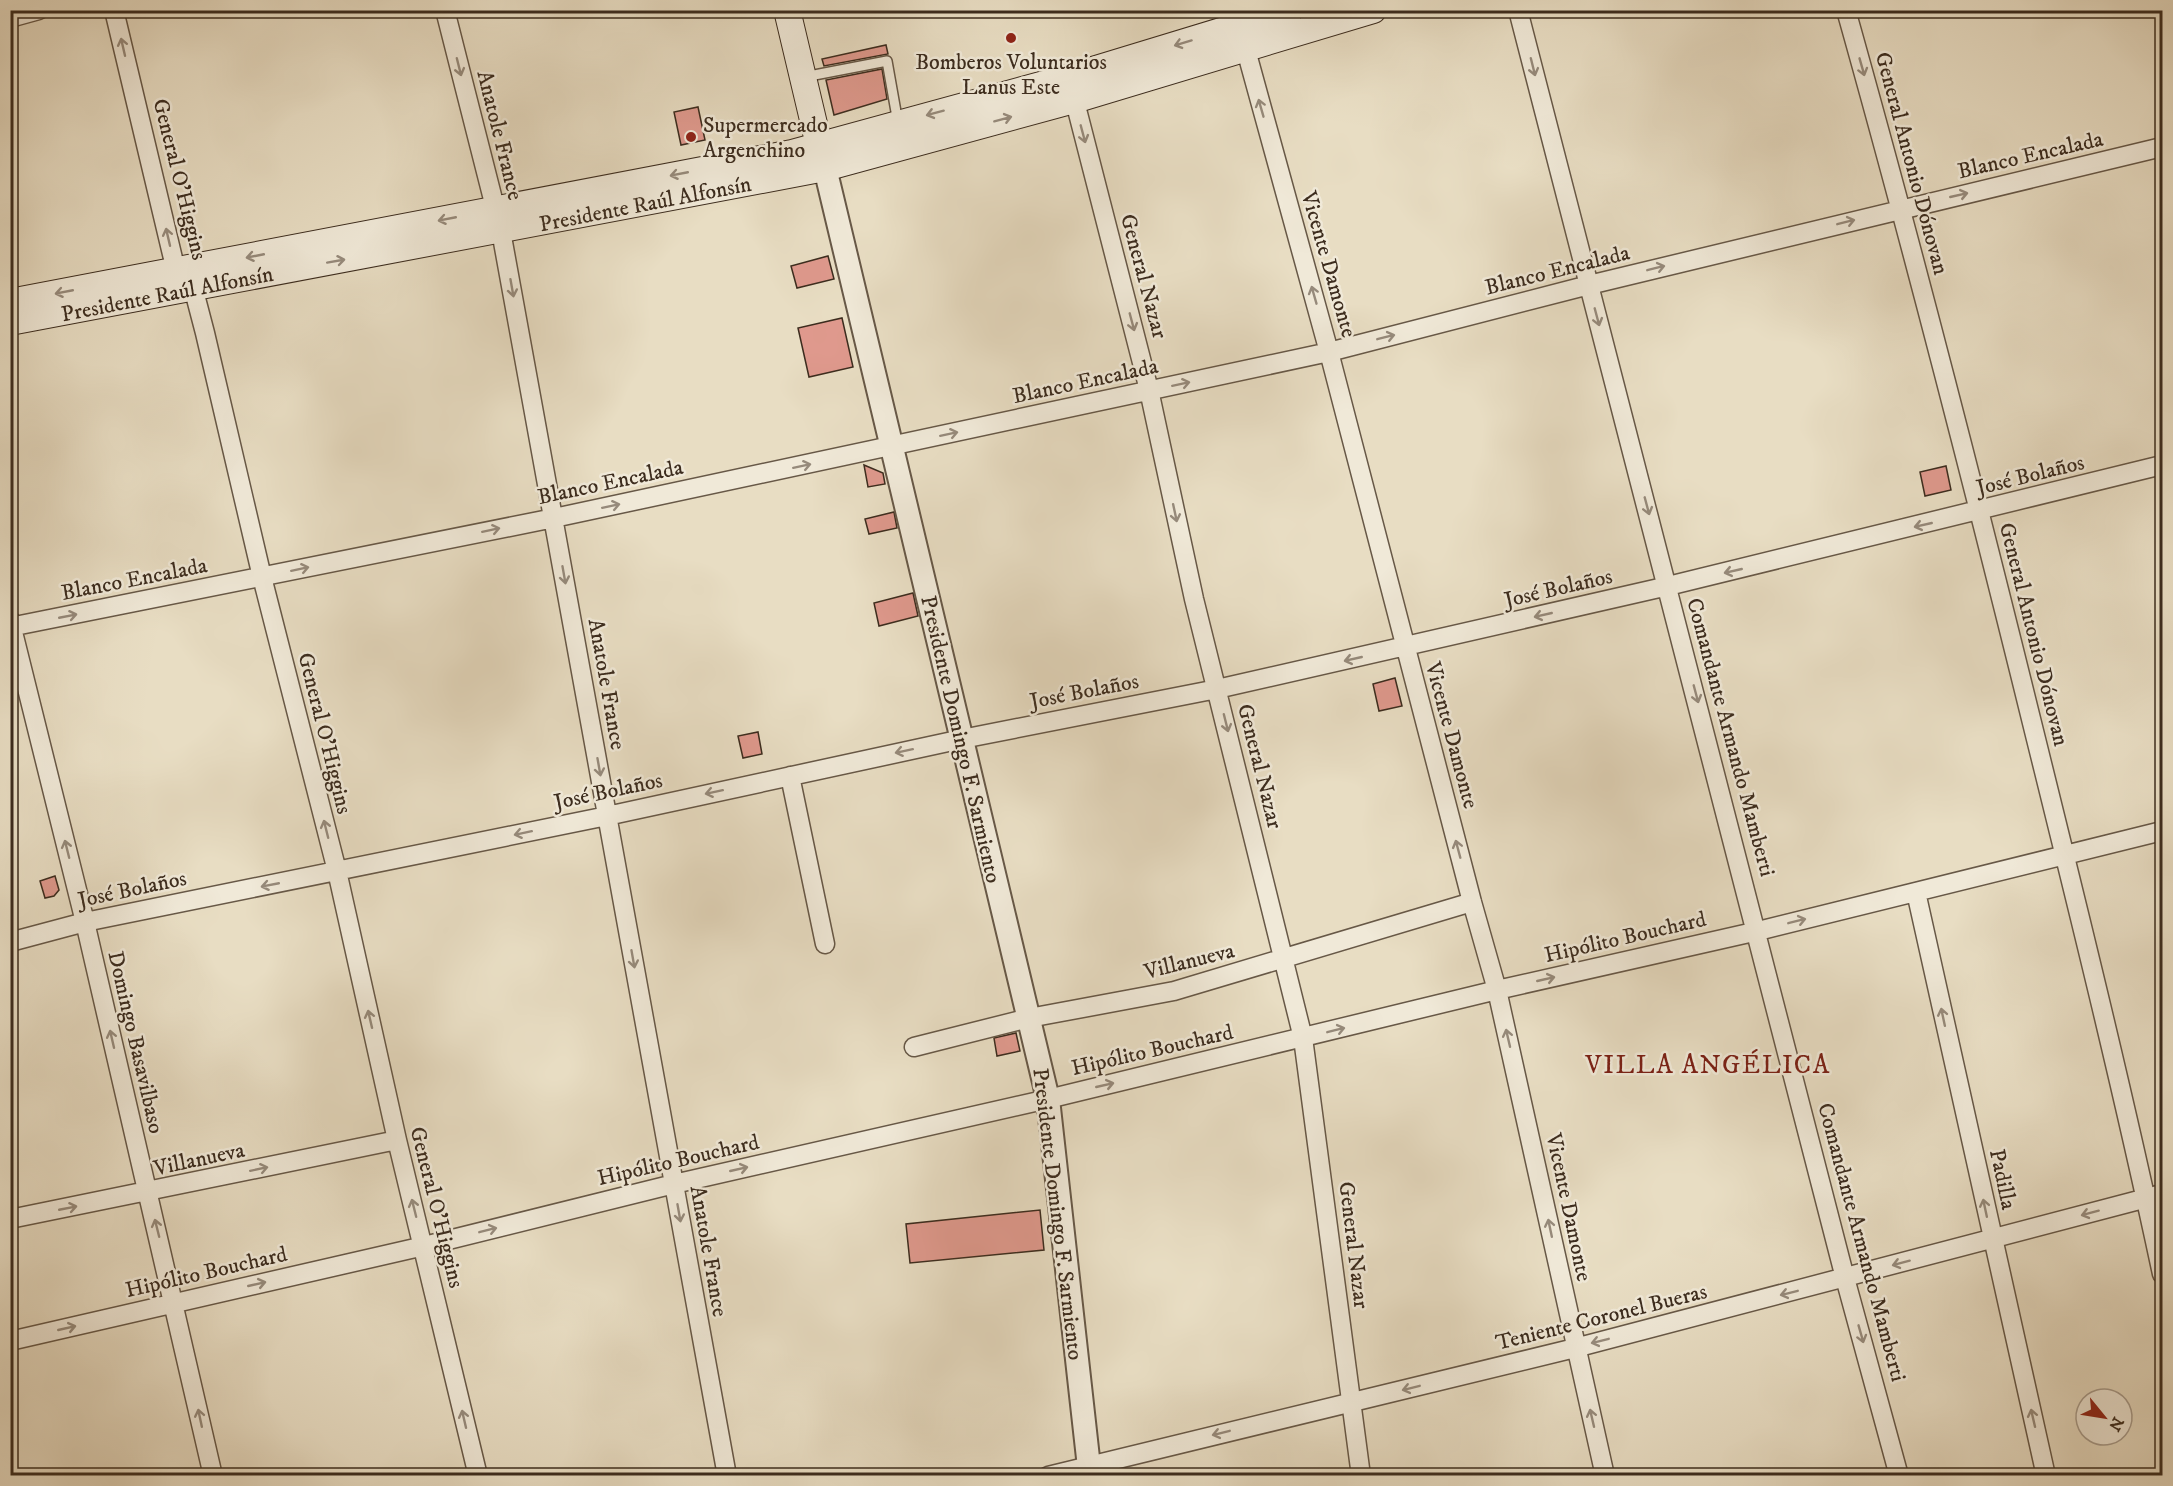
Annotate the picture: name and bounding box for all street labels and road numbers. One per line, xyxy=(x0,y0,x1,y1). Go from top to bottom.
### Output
street label: General Antonio Dónovan xyxy=(1869,49,1954,278)
street label: Anatole France xyxy=(470,68,529,203)
street label: General O'Higgins xyxy=(146,96,213,263)
street label: Blanco Encalada xyxy=(1955,125,2106,185)
street label: Presidente Raúl Alfonsín xyxy=(537,171,754,238)
street label: Vicente Damonte xyxy=(1295,187,1362,341)
street label: General Nazar xyxy=(1114,211,1173,342)
street label: Blanco Encalada xyxy=(1482,239,1633,301)
street label: Presidente Raúl Alfonsín xyxy=(59,261,276,328)
street label: Blanco Encalada xyxy=(1010,353,1161,410)
street label: José Bolaños xyxy=(1972,449,2087,502)
street label: Blanco Encalada xyxy=(535,454,686,511)
street label: General Antonio Dónovan xyxy=(1993,520,2075,749)
street label: Blanco Encalada xyxy=(59,552,210,607)
street label: José Bolaños xyxy=(1500,563,1615,614)
street label: Presidente Domingo F. Sarmiento xyxy=(914,593,1007,886)
street label: Comandante Armando Mamberti xyxy=(1680,595,1781,880)
street label: Anatole France xyxy=(582,617,631,752)
street label: General O'Higgins xyxy=(291,650,358,817)
street label: Vicente Damonte xyxy=(1419,658,1484,812)
street label: José Bolaños xyxy=(1026,668,1141,716)
street label: General Nazar xyxy=(1231,701,1288,832)
street label: José Bolaños xyxy=(550,767,665,817)
street label: José Bolaños xyxy=(74,865,189,915)
street label: Hipólito Bouchard xyxy=(1542,906,1709,969)
street label: Villanueva xyxy=(1140,937,1238,986)
street label: Domingo Basavilbaso xyxy=(101,948,170,1136)
street label: Hipólito Bouchard xyxy=(1069,1019,1236,1082)
street label: Presidente Domingo F. Sarmiento xyxy=(1026,1067,1089,1362)
street label: Comandante Armando Mamberti xyxy=(1811,1100,1912,1385)
street label: General O'Higgins xyxy=(403,1124,470,1291)
street label: Hipólito Bouchard xyxy=(595,1129,762,1192)
street label: Vicente Damonte xyxy=(1539,1130,1597,1284)
street label: Villanueva xyxy=(150,1137,248,1182)
street label: Padilla xyxy=(1983,1147,2022,1213)
street label: General Nazar xyxy=(1332,1180,1375,1311)
street label: Anatole France xyxy=(684,1184,733,1319)
street label: Hipólito Bouchard xyxy=(123,1241,290,1304)
street label: Teniente Coronel Bueras xyxy=(1493,1278,1710,1357)

